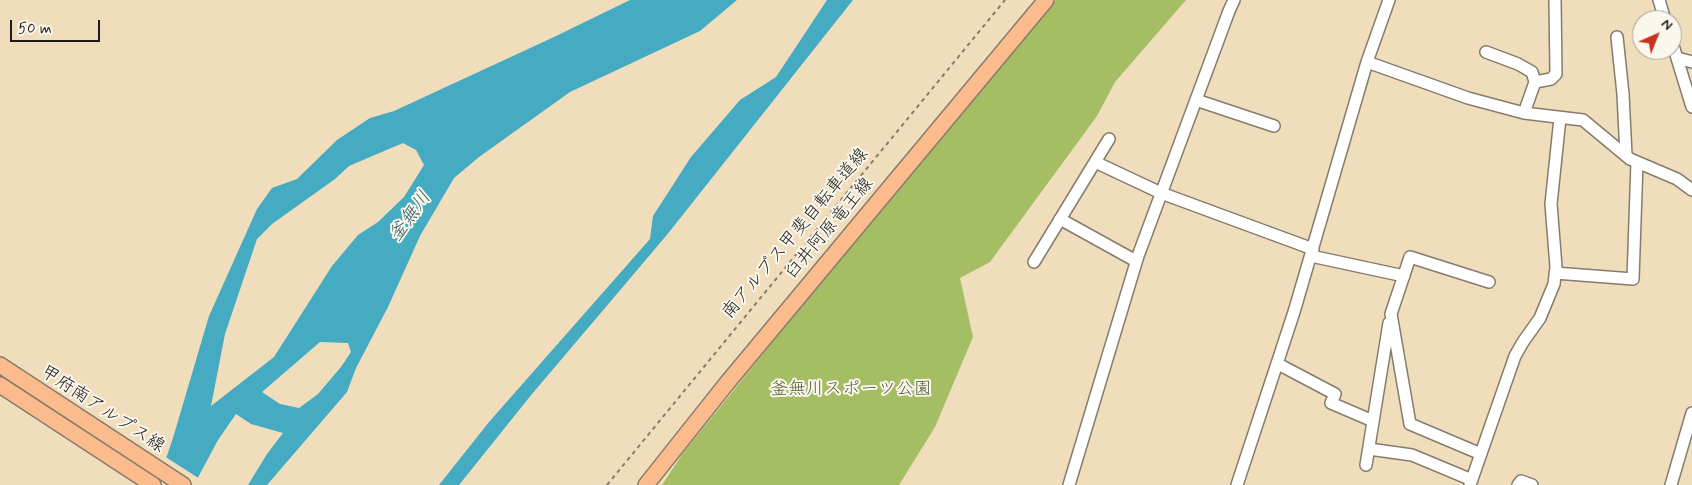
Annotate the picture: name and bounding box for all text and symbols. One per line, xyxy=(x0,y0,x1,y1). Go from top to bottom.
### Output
scale bar xyxy=(12,10,102,42)
north arrow xyxy=(1632,10,1682,60)
text: N xyxy=(1657,15,1676,35)
text: 50 m xyxy=(18,19,52,39)
street label: 南アルプス甲斐自転車道線 xyxy=(718,144,874,324)
street label: 臼井阿原竜王線 xyxy=(781,174,879,284)
water label: 釜無川 xyxy=(385,187,437,247)
street label: 甲府南アルプス線 xyxy=(36,362,168,458)
park label: 釜無川スポーツ公園 xyxy=(770,379,932,401)

